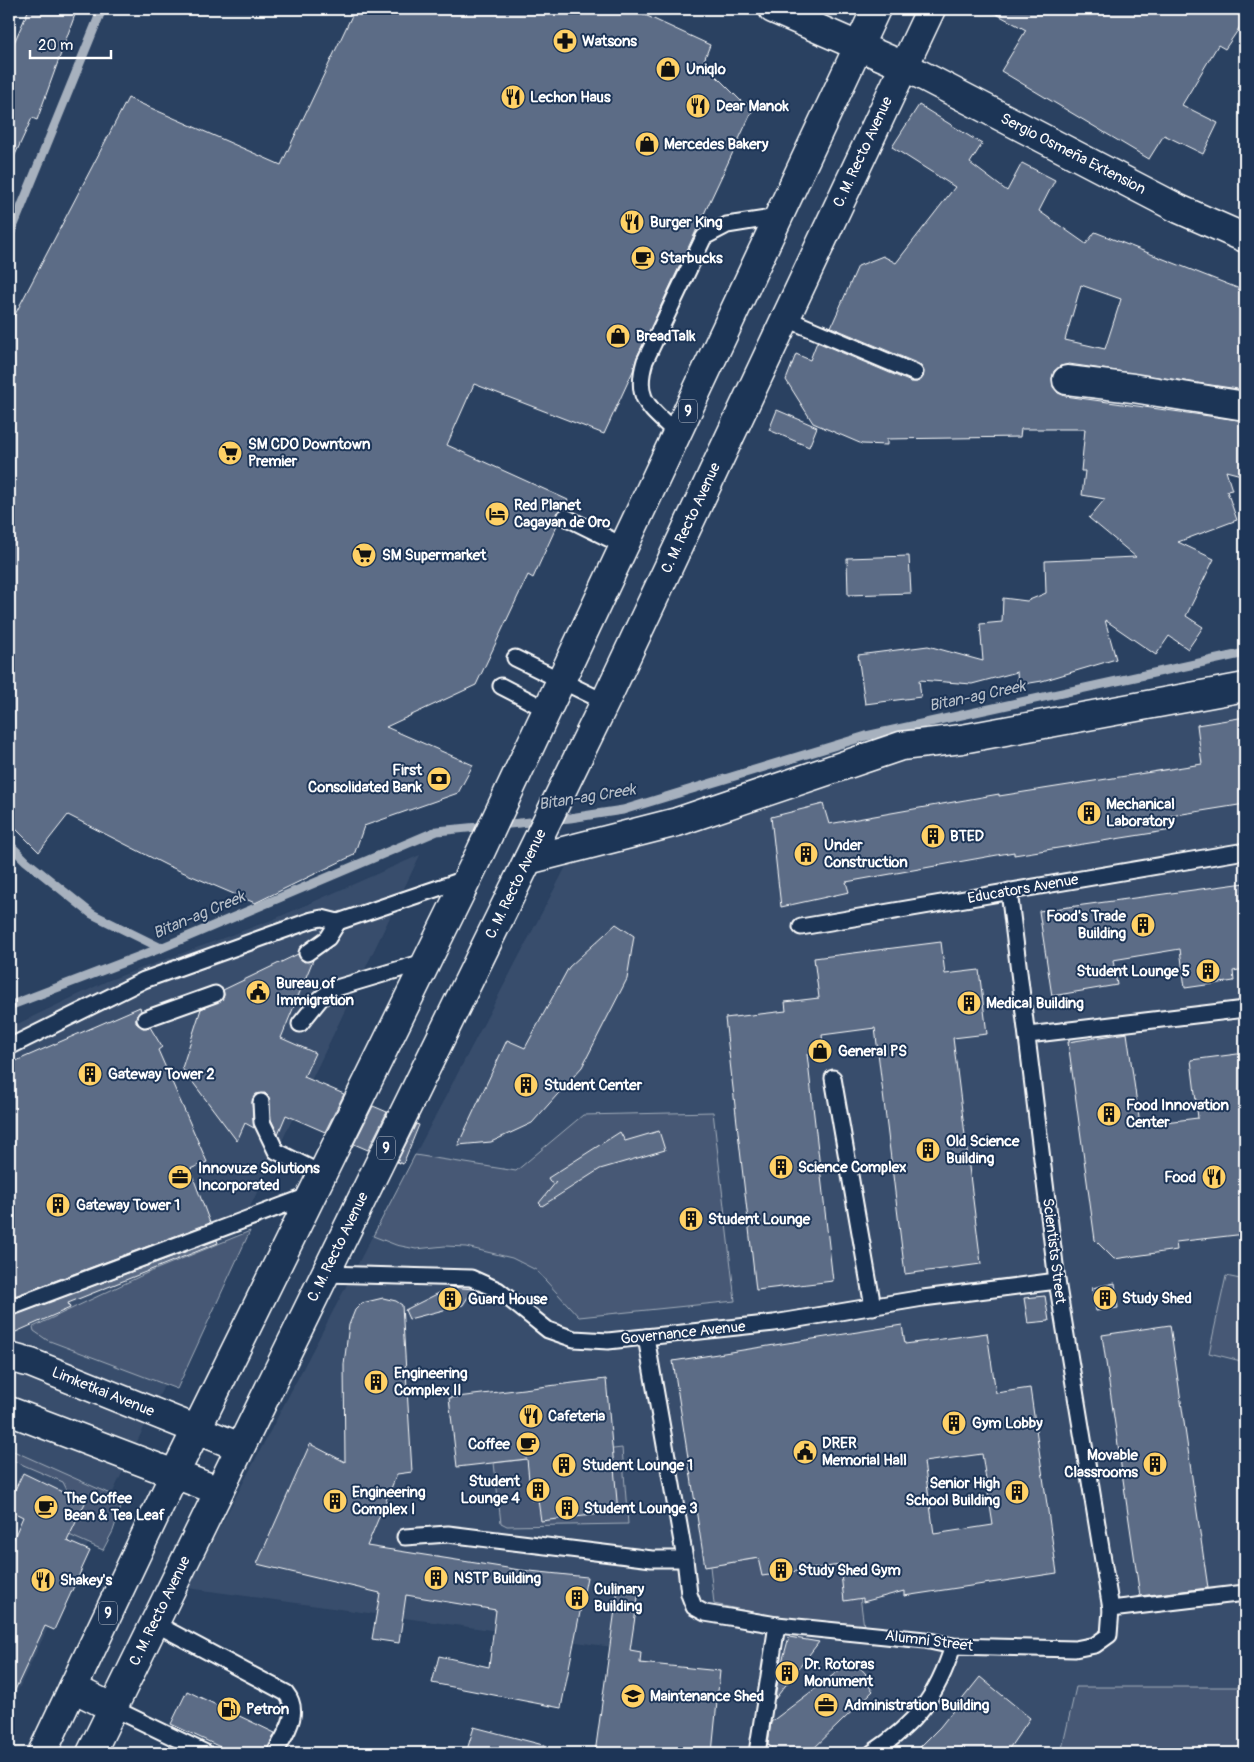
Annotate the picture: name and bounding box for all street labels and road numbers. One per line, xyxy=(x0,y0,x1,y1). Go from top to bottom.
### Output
street label: C. M. Recto Avenue xyxy=(829,93,897,210)
street label: Sergio Osmeña Extension xyxy=(997,109,1149,199)
road number: 9 xyxy=(679,400,697,422)
street label: C. M. Recto Avenue xyxy=(657,459,725,576)
street label: C. M. Recto Avenue xyxy=(481,825,551,942)
street label: Educators Avenue xyxy=(966,870,1081,908)
road number: 9 xyxy=(377,1136,395,1160)
street label: C. M. Recto Avenue xyxy=(303,1188,373,1305)
street label: Scientists Street xyxy=(1038,1197,1070,1306)
street label: Governance Avenue xyxy=(620,1317,747,1349)
street label: Limketkai Avenue xyxy=(49,1363,158,1421)
street label: C. M. Recto Avenue xyxy=(125,1552,195,1669)
road number: 9 xyxy=(99,1602,117,1625)
street label: Alumni Street xyxy=(884,1626,975,1656)

